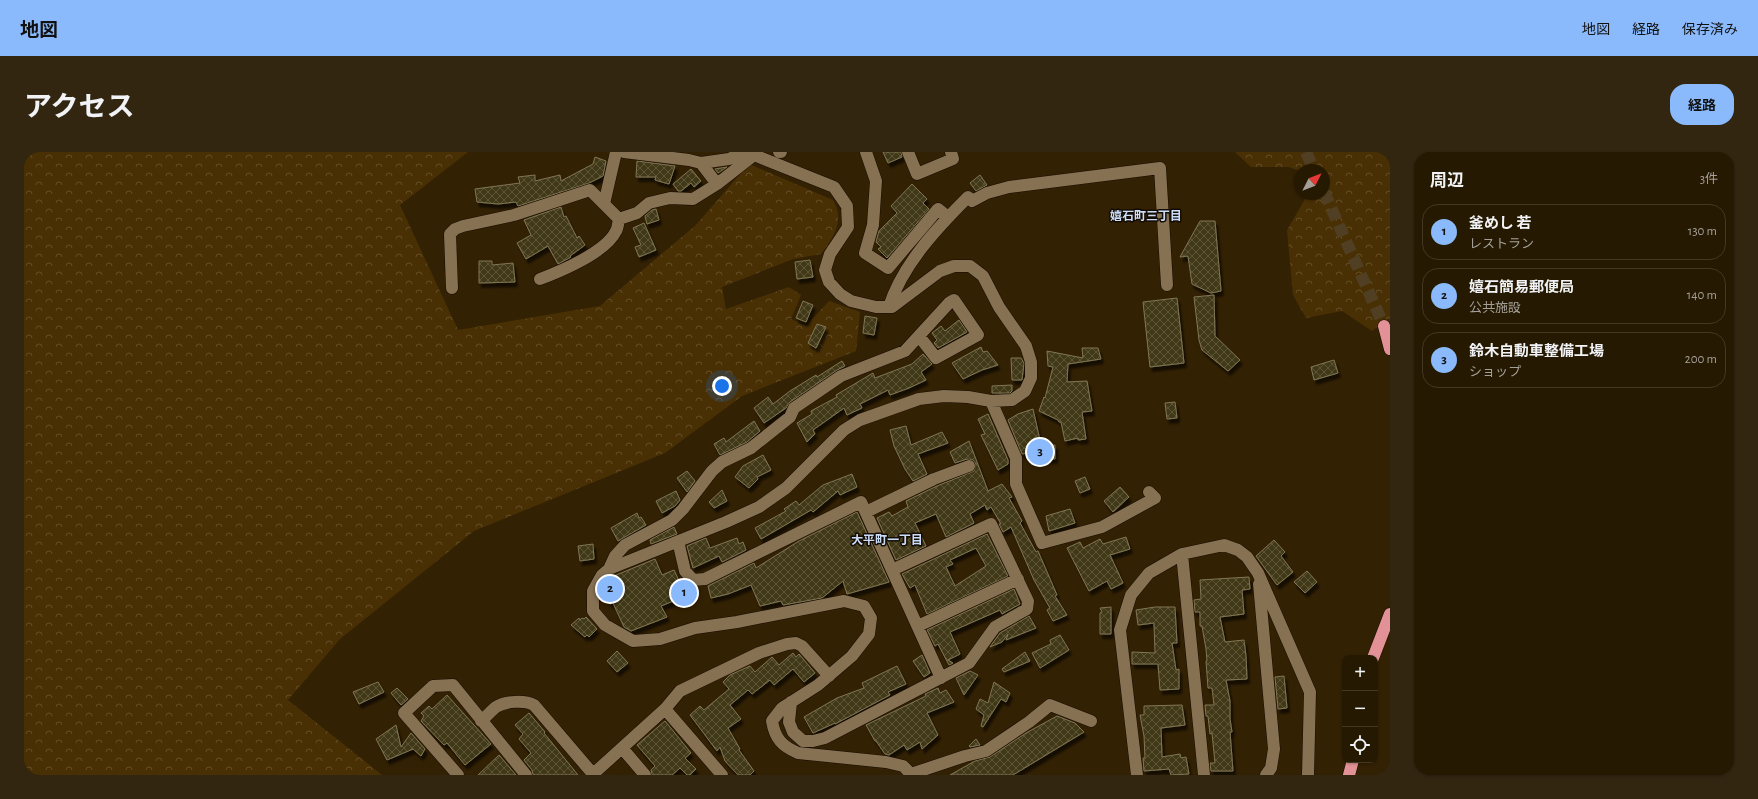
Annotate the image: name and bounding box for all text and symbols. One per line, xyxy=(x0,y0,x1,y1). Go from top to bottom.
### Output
text: 地図 xyxy=(20,21,58,40)
text: 地図 xyxy=(1582,23,1610,37)
text: 経路 xyxy=(1632,23,1660,37)
text: 保存済み xyxy=(1682,23,1738,37)
button: 経路 xyxy=(1670,84,1734,125)
text: アクセス xyxy=(24,94,135,122)
north arrow xyxy=(1294,164,1330,200)
text: 周辺 xyxy=(1430,172,1464,189)
text: 3件 xyxy=(1700,173,1718,186)
district label: 嬉石町三丁目 xyxy=(1110,209,1182,222)
text: 釜めし 若 xyxy=(1469,216,1531,231)
text: 1 xyxy=(1442,225,1446,238)
text: 130 m xyxy=(1688,225,1717,238)
text: レストラン xyxy=(1469,238,1534,251)
text: 嬉石簡易郵便局 xyxy=(1469,280,1574,295)
text: 2 xyxy=(1441,289,1447,302)
text: 140 m xyxy=(1687,289,1717,302)
text: 公共施設 xyxy=(1469,302,1521,315)
text: 鈴木自動車整備工場 xyxy=(1469,344,1604,359)
text: 3 xyxy=(1441,353,1447,366)
text: 200 m xyxy=(1685,353,1717,366)
text: ショップ xyxy=(1469,366,1521,379)
your location xyxy=(712,376,732,396)
pin: 3 xyxy=(1027,437,1053,467)
district label: 大平町一丁目 xyxy=(851,534,923,546)
pin: 2 xyxy=(597,574,623,604)
pin: 1 xyxy=(671,578,697,608)
map controls xyxy=(1342,655,1378,763)
button: + xyxy=(1342,655,1378,691)
button: − xyxy=(1342,691,1378,727)
button: locate xyxy=(1342,727,1378,763)

